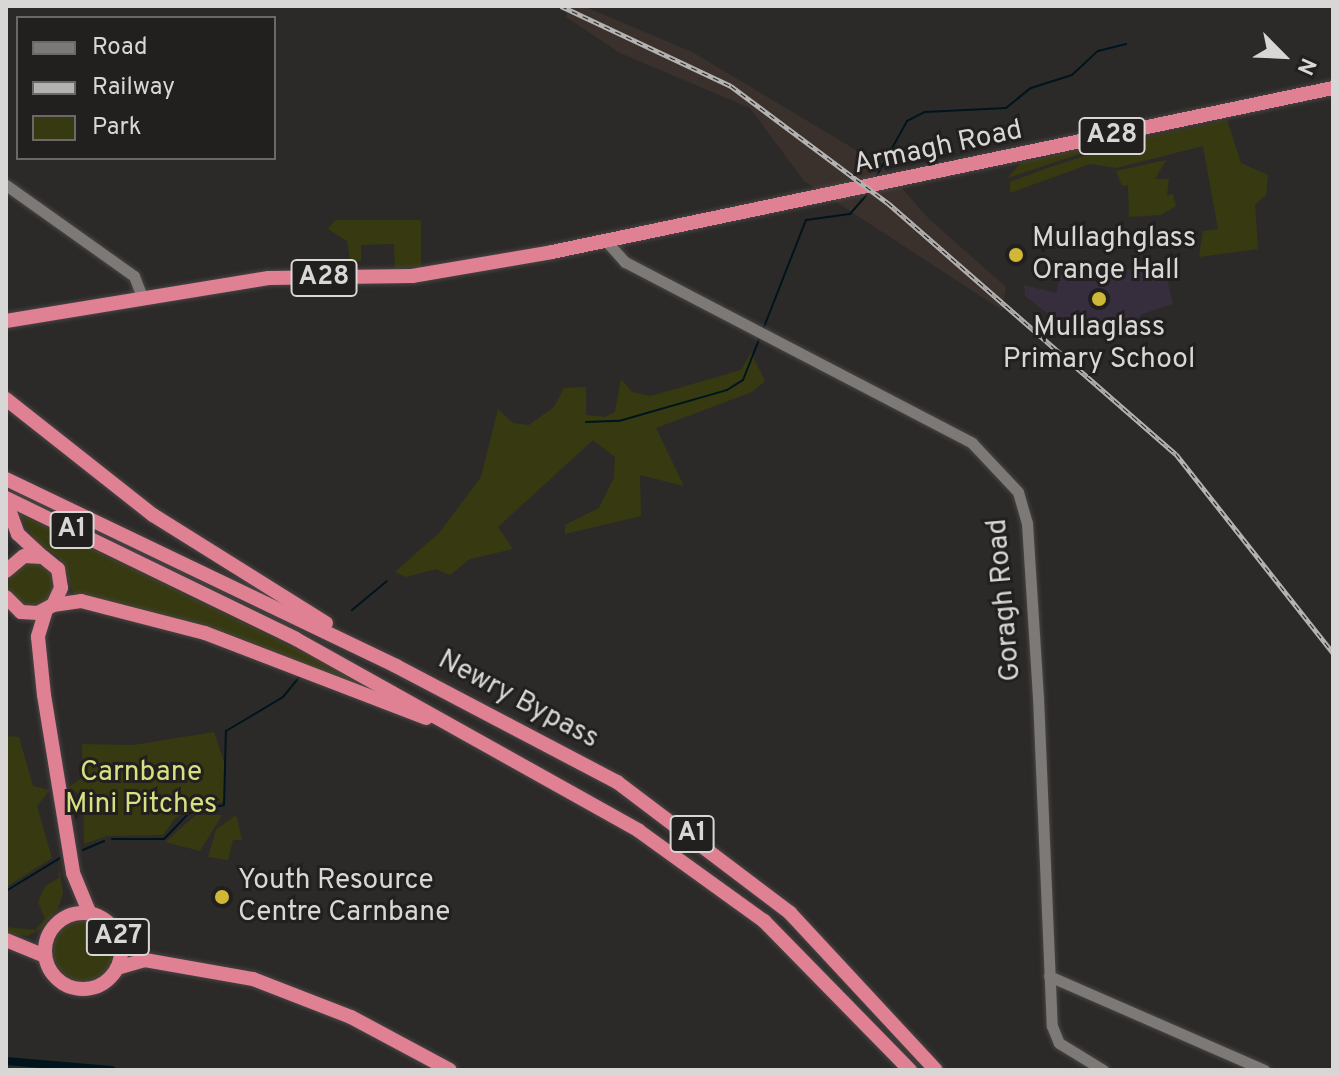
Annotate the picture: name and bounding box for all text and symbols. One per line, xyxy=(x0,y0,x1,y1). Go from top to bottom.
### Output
legend xyxy=(16,16,276,160)
north arrow xyxy=(1243,16,1323,96)
text: Road xyxy=(92,33,148,63)
text: N xyxy=(1290,53,1321,79)
text: Railway xyxy=(92,73,175,103)
text: Park xyxy=(92,113,142,143)
street label: Armagh Road xyxy=(851,114,1025,182)
road number: A28 xyxy=(1078,114,1146,158)
place label: Mullaghglass Orange Hall xyxy=(1032,222,1196,288)
marker: Mullaghglass Orange Hall xyxy=(1007,246,1025,264)
road number: A28 xyxy=(290,256,358,300)
marker: Mullaglass Primary School xyxy=(1090,290,1108,308)
place label: Mullaglass Primary School xyxy=(1003,311,1195,377)
road number: A1 xyxy=(48,508,96,552)
street label: Goragh Road xyxy=(981,517,1029,683)
street label: Newry Bypass xyxy=(432,644,604,756)
park label: Carnbane Mini Pitches xyxy=(65,756,217,822)
road number: A1 xyxy=(668,812,716,856)
place label: Youth Resource Centre Carnbane xyxy=(238,864,450,930)
marker: Youth Resource Centre Carnbane xyxy=(213,888,231,906)
road number: A27 xyxy=(84,915,152,959)

